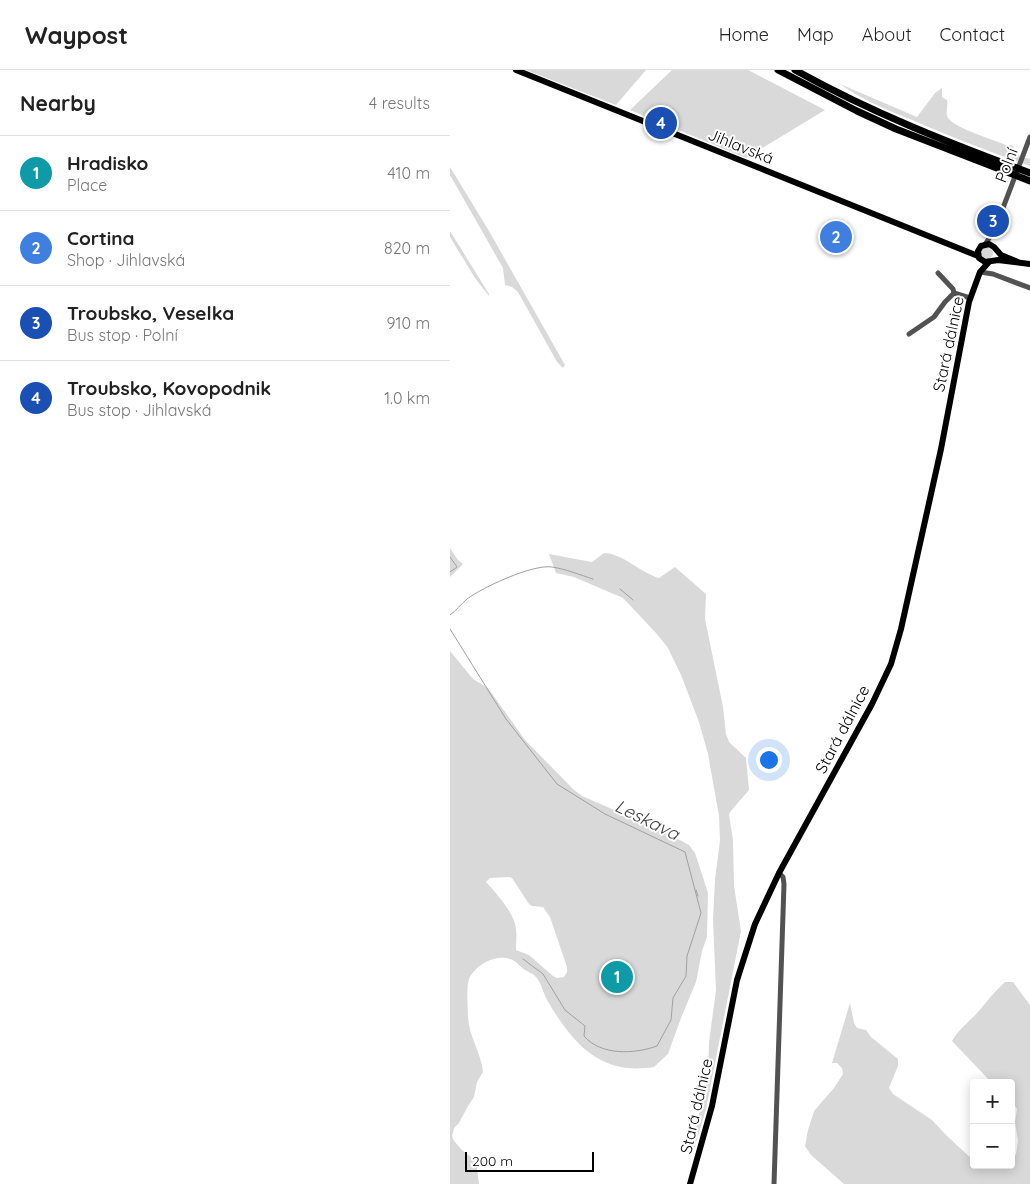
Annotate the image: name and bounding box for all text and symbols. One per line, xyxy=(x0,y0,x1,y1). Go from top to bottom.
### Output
text: Waypost xyxy=(25,20,128,50)
text: Home xyxy=(719,23,769,46)
text: Map xyxy=(797,23,834,46)
text: About xyxy=(862,23,912,46)
text: Contact xyxy=(940,23,1005,46)
text: Nearby xyxy=(20,90,96,116)
text: 4 results xyxy=(369,93,430,113)
pin: 4 xyxy=(645,104,677,142)
street label: Jihlavská xyxy=(705,124,777,168)
street label: Polní xyxy=(990,144,1022,185)
text: Hradisko xyxy=(67,151,148,175)
text: 1 xyxy=(33,163,39,183)
text: 410 m xyxy=(387,163,430,183)
text: Place xyxy=(67,175,107,195)
pin: 3 xyxy=(977,202,1009,240)
pin: 2 xyxy=(820,218,852,256)
text: Cortina xyxy=(67,226,135,250)
text: 2 xyxy=(31,238,41,258)
text: 820 m xyxy=(384,238,430,258)
text: Shop · Jihlavská xyxy=(67,250,185,270)
street label: Stará dálnice xyxy=(928,294,968,394)
text: Troubsko, Veselka xyxy=(67,301,234,325)
text: 3 xyxy=(32,313,40,333)
text: 910 m xyxy=(387,313,430,333)
text: Bus stop · Polní xyxy=(67,325,178,345)
text: Troubsko, Kovopodnik xyxy=(67,376,271,400)
text: 4 xyxy=(31,388,41,408)
text: 1.0 km xyxy=(384,388,430,408)
text: Bus stop · Jihlavská xyxy=(67,400,211,420)
street label: Stará dálnice xyxy=(810,681,874,777)
your location xyxy=(756,747,782,773)
water label: Leskava xyxy=(611,794,684,845)
pin: 1 xyxy=(601,958,633,996)
street label: Stará dálnice xyxy=(675,1056,717,1156)
map controls xyxy=(970,1079,1015,1169)
button: + xyxy=(970,1079,1015,1124)
button: − xyxy=(970,1124,1015,1169)
scale bar xyxy=(465,1149,594,1172)
text: 200 m xyxy=(472,1152,513,1170)

